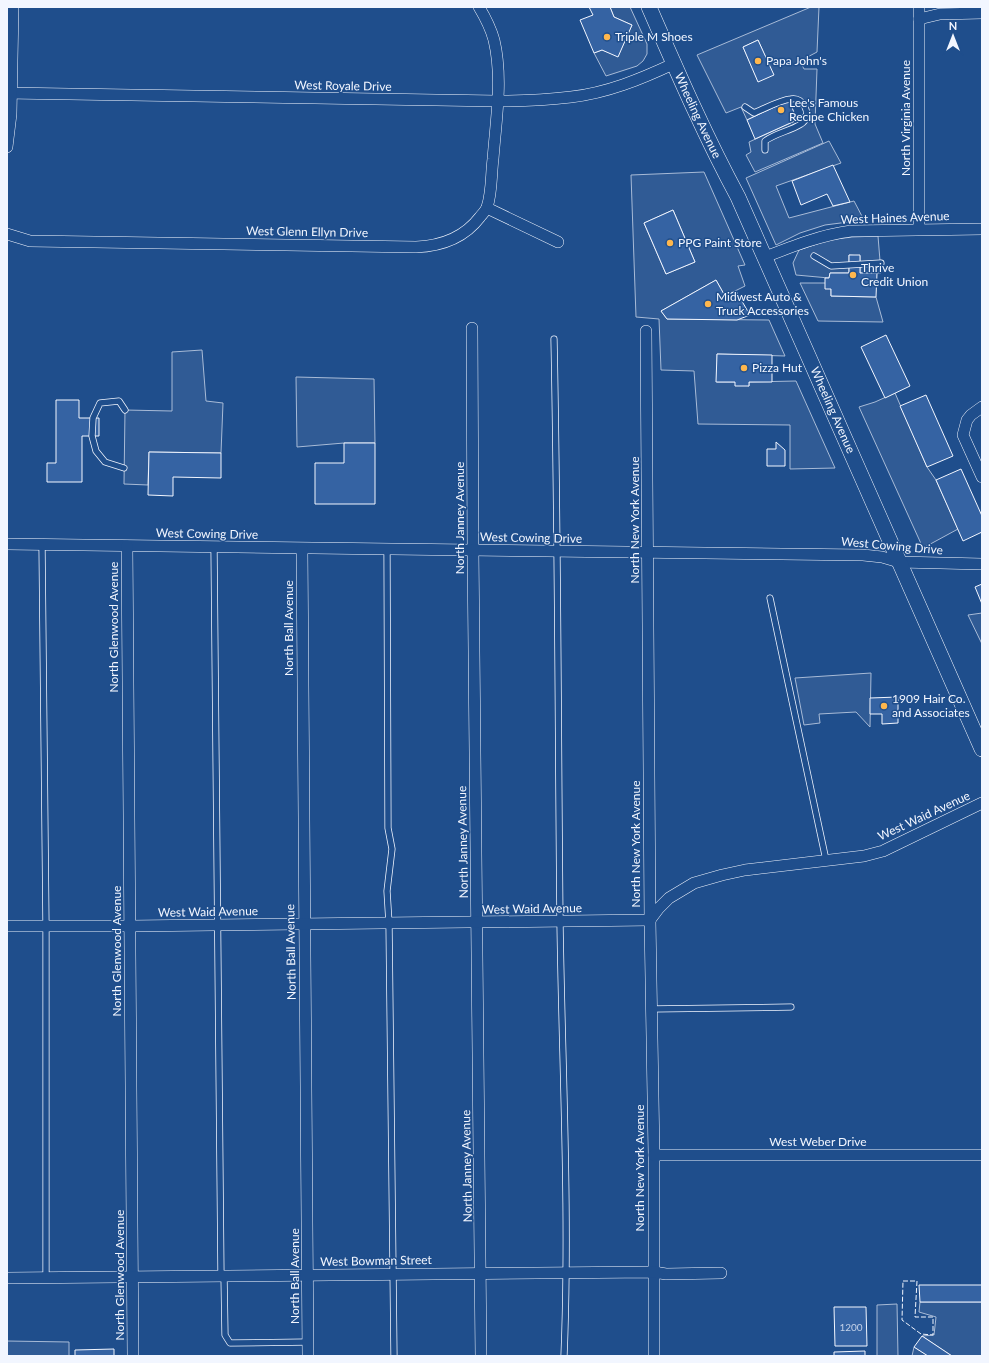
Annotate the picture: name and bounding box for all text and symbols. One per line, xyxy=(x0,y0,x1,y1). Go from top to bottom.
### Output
north arrow xyxy=(933,16,973,56)
text: N xyxy=(949,19,957,32)
place label: Triple M Shoes xyxy=(615,29,693,44)
marker: Triple M Shoes xyxy=(602,32,612,42)
place label: Papa John's xyxy=(766,53,827,68)
marker: Papa John's xyxy=(753,56,763,66)
street label: North Virginia Avenue xyxy=(898,60,913,176)
street label: Wheeling Avenue xyxy=(672,70,725,161)
street label: West Royale Drive xyxy=(294,77,392,94)
place label: Lee's Famous Recipe Chicken xyxy=(789,95,869,124)
marker: Lee's Famous Recipe Chicken xyxy=(776,105,786,115)
street label: West Haines Avenue xyxy=(840,208,950,227)
street label: West Glenn Ellyn Drive xyxy=(246,223,368,240)
place label: PPG Paint Store xyxy=(678,235,762,250)
marker: PPG Paint Store xyxy=(665,238,675,248)
place label: Thrive Credit Union xyxy=(861,260,928,289)
marker: Thrive Credit Union xyxy=(848,270,858,280)
place label: Midwest Auto & Truck Accessories xyxy=(716,289,809,318)
marker: Midwest Auto & Truck Accessories xyxy=(703,299,713,309)
place label: Pizza Hut xyxy=(752,360,803,375)
marker: Pizza Hut xyxy=(739,363,749,373)
street label: Wheeling Avenue xyxy=(807,364,859,455)
street label: North New York Avenue xyxy=(627,456,642,584)
street label: North Janney Avenue xyxy=(452,462,467,574)
street label: West Cowing Drive xyxy=(156,525,258,542)
street label: West Cowing Drive xyxy=(480,529,582,546)
street label: West Cowing Drive xyxy=(840,534,944,557)
street label: North Glenwood Avenue xyxy=(106,562,121,692)
street label: North Ball Avenue xyxy=(281,580,296,676)
place label: 1909 Hair Co. and Associates xyxy=(892,691,970,720)
marker: 1909 Hair Co. and Associates xyxy=(879,701,889,711)
street label: North New York Avenue xyxy=(628,780,643,908)
street label: North Janney Avenue xyxy=(454,786,471,898)
street label: West Waid Avenue xyxy=(875,788,972,844)
street label: North Glenwood Avenue xyxy=(109,886,124,1016)
street label: West Waid Avenue xyxy=(482,900,582,917)
street label: West Waid Avenue xyxy=(158,903,258,920)
street label: North Ball Avenue xyxy=(282,904,299,1000)
street label: North New York Avenue xyxy=(632,1104,647,1232)
street label: North Janney Avenue xyxy=(458,1110,475,1222)
street label: West Weber Drive xyxy=(769,1134,867,1149)
street label: North Glenwood Avenue xyxy=(112,1210,127,1340)
street label: North Ball Avenue xyxy=(287,1228,302,1324)
street label: West Bowman Street xyxy=(320,1252,433,1269)
house number: 1200 xyxy=(839,1321,863,1333)

